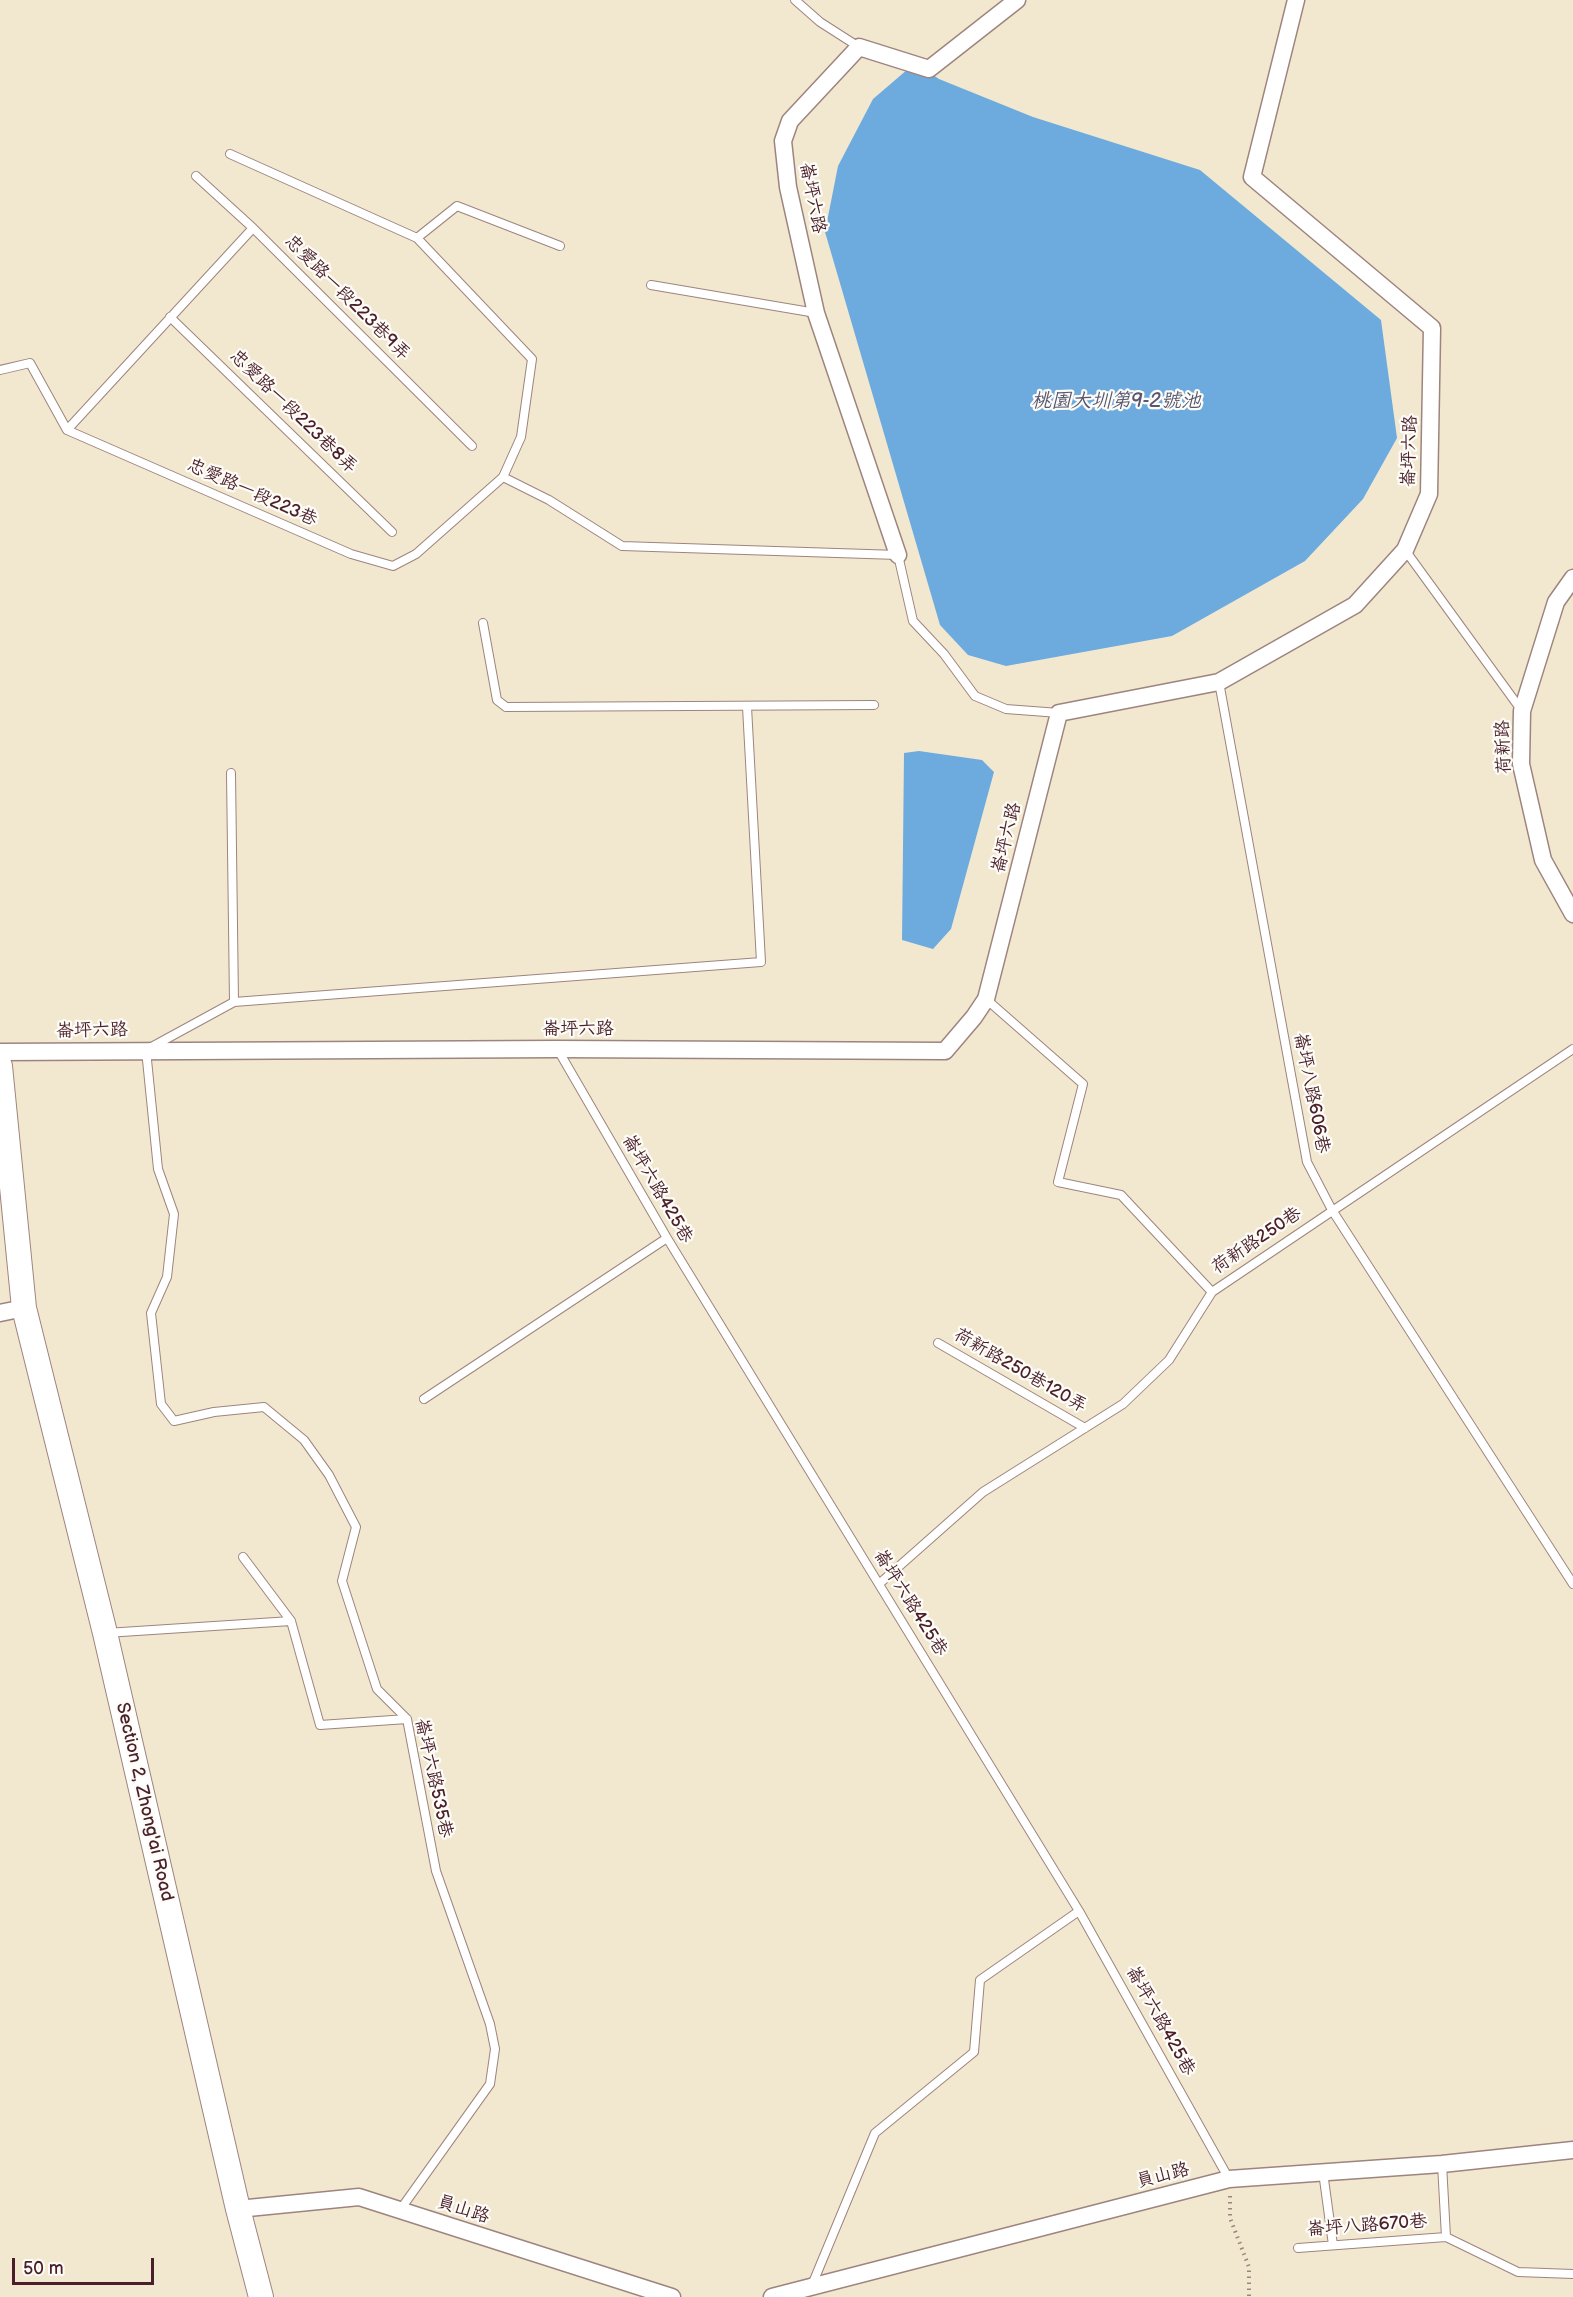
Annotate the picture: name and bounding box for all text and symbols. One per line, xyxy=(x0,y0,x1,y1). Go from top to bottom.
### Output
street label: 崙坪六路 xyxy=(795,161,829,235)
street label: 忠愛路一段223巷9弄 xyxy=(280,231,414,365)
street label: 忠愛路一段223巷8弄 xyxy=(225,346,361,478)
water label: 桃園大圳第9-2號池 xyxy=(1031,390,1201,414)
street label: 崙坪六路 xyxy=(1398,415,1422,487)
street label: 忠愛路一段223巷 xyxy=(184,455,320,531)
street label: 荷新路 xyxy=(1492,720,1516,774)
street label: 崙坪六路 xyxy=(988,800,1026,876)
street label: 崙坪六路 xyxy=(542,1018,614,1040)
street label: 崙坪六路 xyxy=(56,1020,128,1042)
street label: 崙坪八路606巷 xyxy=(1289,1031,1333,1155)
street label: 崙坪六路425巷 xyxy=(617,1131,697,1247)
street label: 荷新路250巷 xyxy=(1208,1203,1306,1279)
street label: 荷新路250巷120弄 xyxy=(950,1324,1090,1418)
street label: 崙坪六路425巷 xyxy=(869,1546,951,1660)
street label: Section 2, Zhong'ai Road xyxy=(111,1701,177,1903)
street label: 崙坪六路535巷 xyxy=(410,1716,456,1840)
street label: 崙坪六路425巷 xyxy=(1121,1962,1199,2080)
street label: 員山路 xyxy=(1134,2159,1192,2193)
street label: 員山路 xyxy=(434,2191,492,2229)
street label: 崙坪八路670巷 xyxy=(1306,2211,1428,2241)
scale bar xyxy=(15,2246,158,2284)
text: 50 m xyxy=(23,2258,64,2279)

